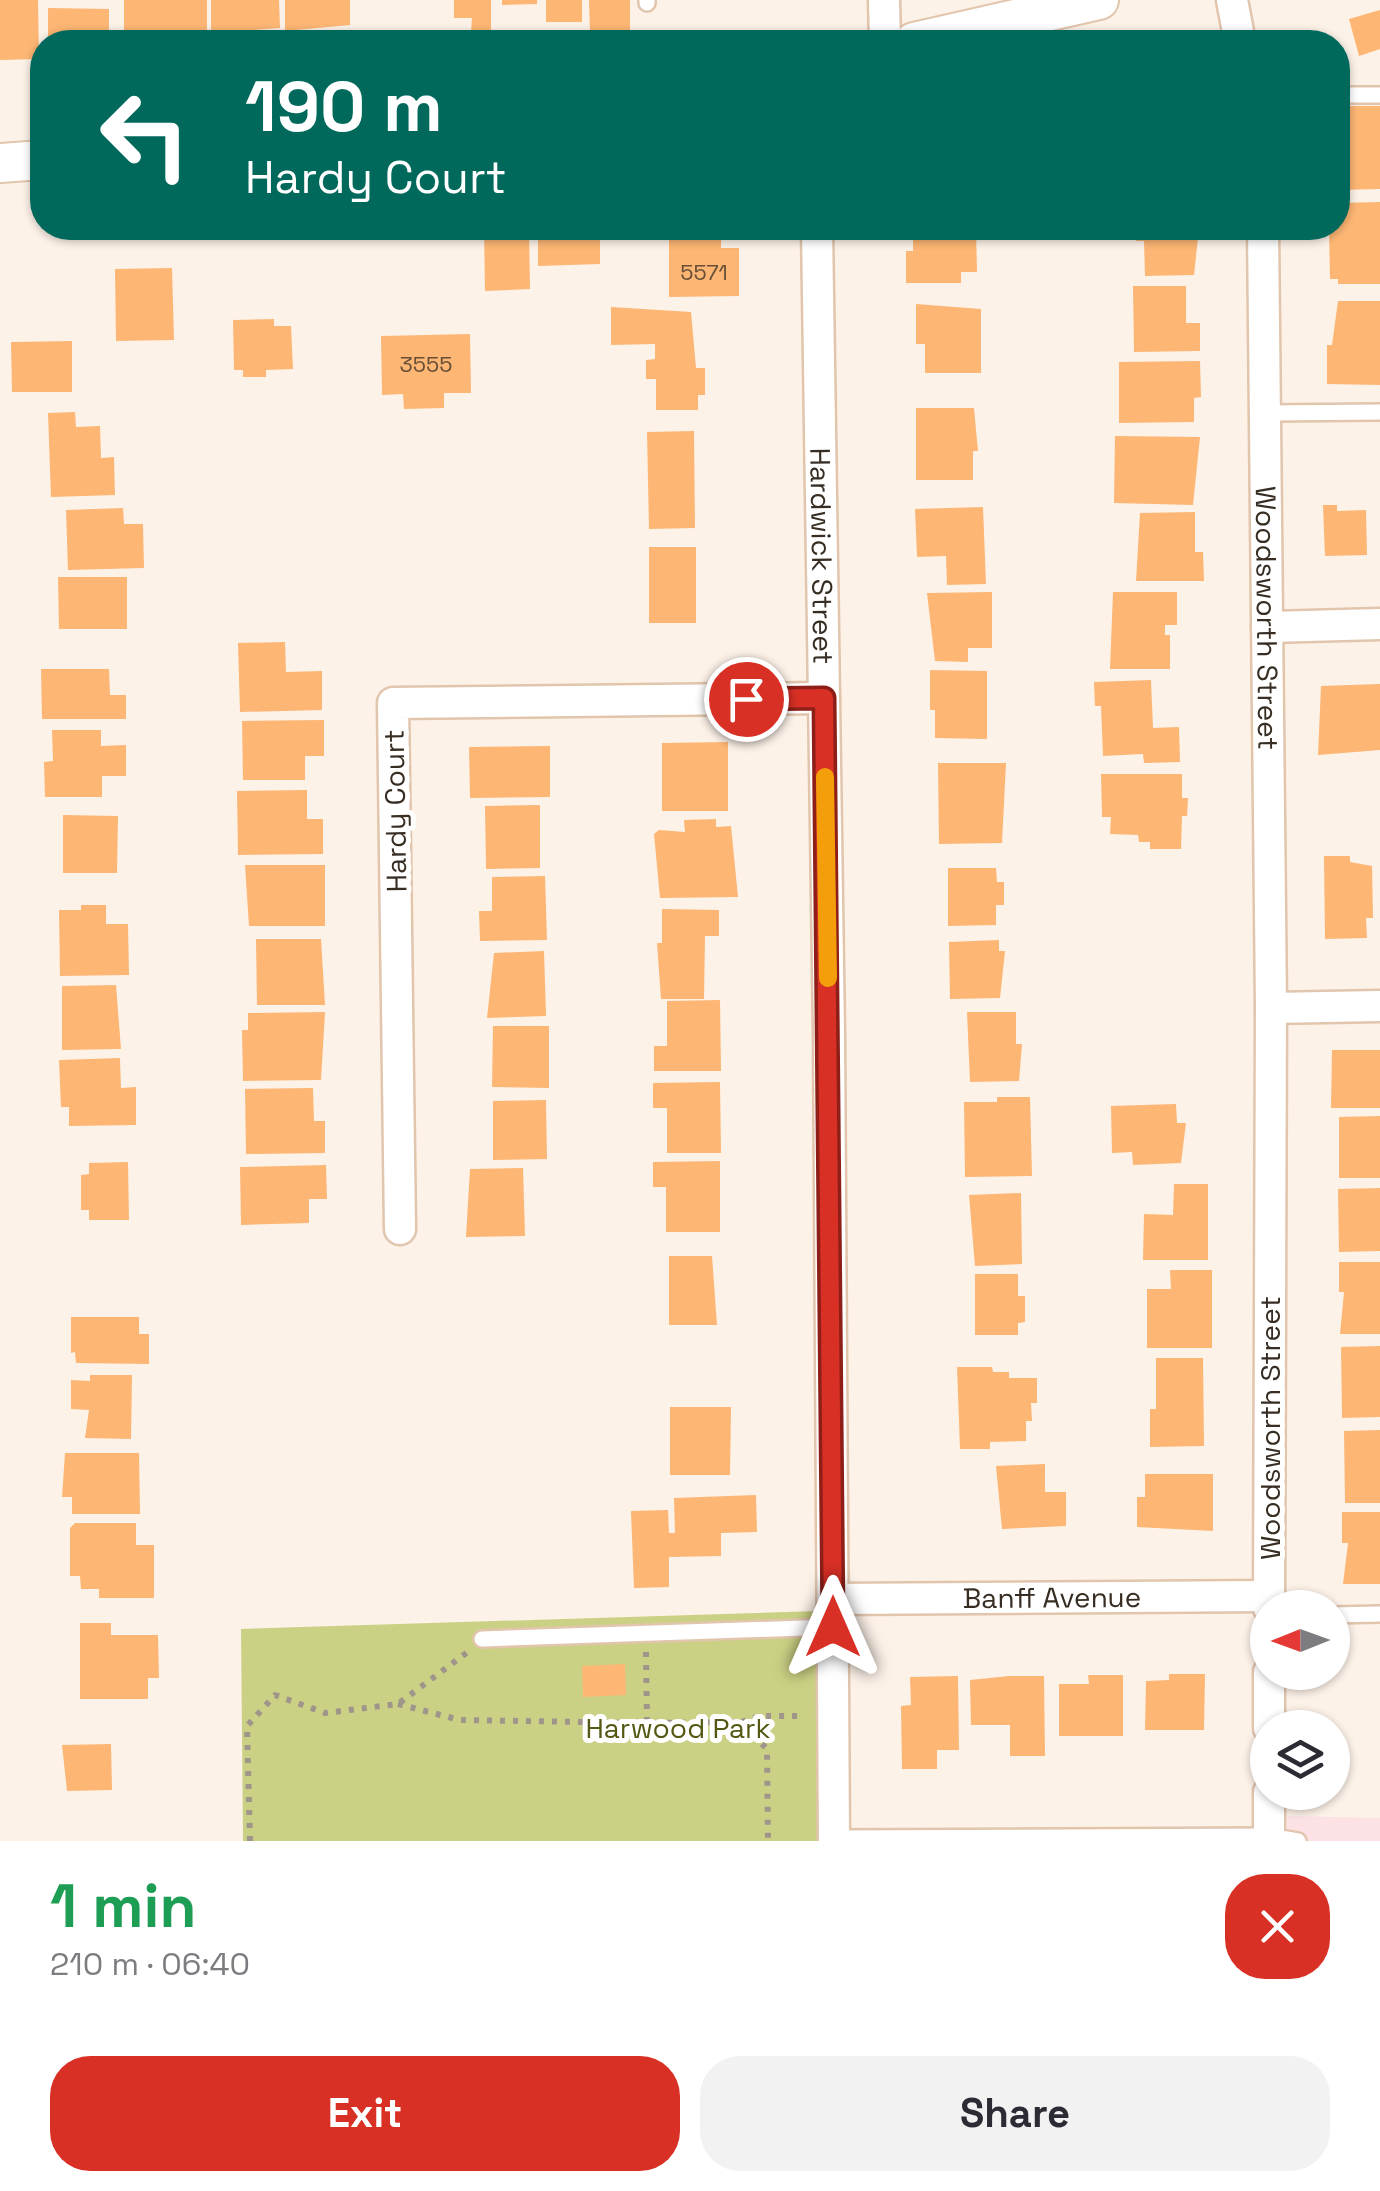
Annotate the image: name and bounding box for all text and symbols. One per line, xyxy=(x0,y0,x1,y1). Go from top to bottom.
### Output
text: 190 m xyxy=(245,62,443,151)
icon: left xyxy=(80,70,210,200)
text: Hardy Court xyxy=(245,149,507,206)
house number: 5571 xyxy=(680,258,728,286)
house number: 3555 xyxy=(400,350,452,378)
street label: Hardwick Street xyxy=(802,447,842,664)
street label: Woodsworth Street xyxy=(1248,486,1286,750)
pin xyxy=(704,657,789,742)
icon: arrive xyxy=(719,672,774,727)
street label: Hardy Court xyxy=(376,729,414,893)
street label: Woodsworth Street xyxy=(1252,1296,1288,1560)
position arrow xyxy=(781,1575,885,1679)
street label: Banff Avenue xyxy=(963,1579,1141,1616)
north arrow xyxy=(1250,1590,1350,1690)
map controls xyxy=(1250,1590,1350,1810)
park label: Harwood Park xyxy=(585,1710,771,1746)
button: layers xyxy=(1250,1710,1350,1810)
text: 1 min xyxy=(50,1868,197,1945)
button: close xyxy=(1225,1874,1330,1979)
text: 210 m · 06:40 xyxy=(50,1944,250,1984)
button: Exit xyxy=(50,2056,680,2171)
button: Share xyxy=(700,2056,1330,2171)

